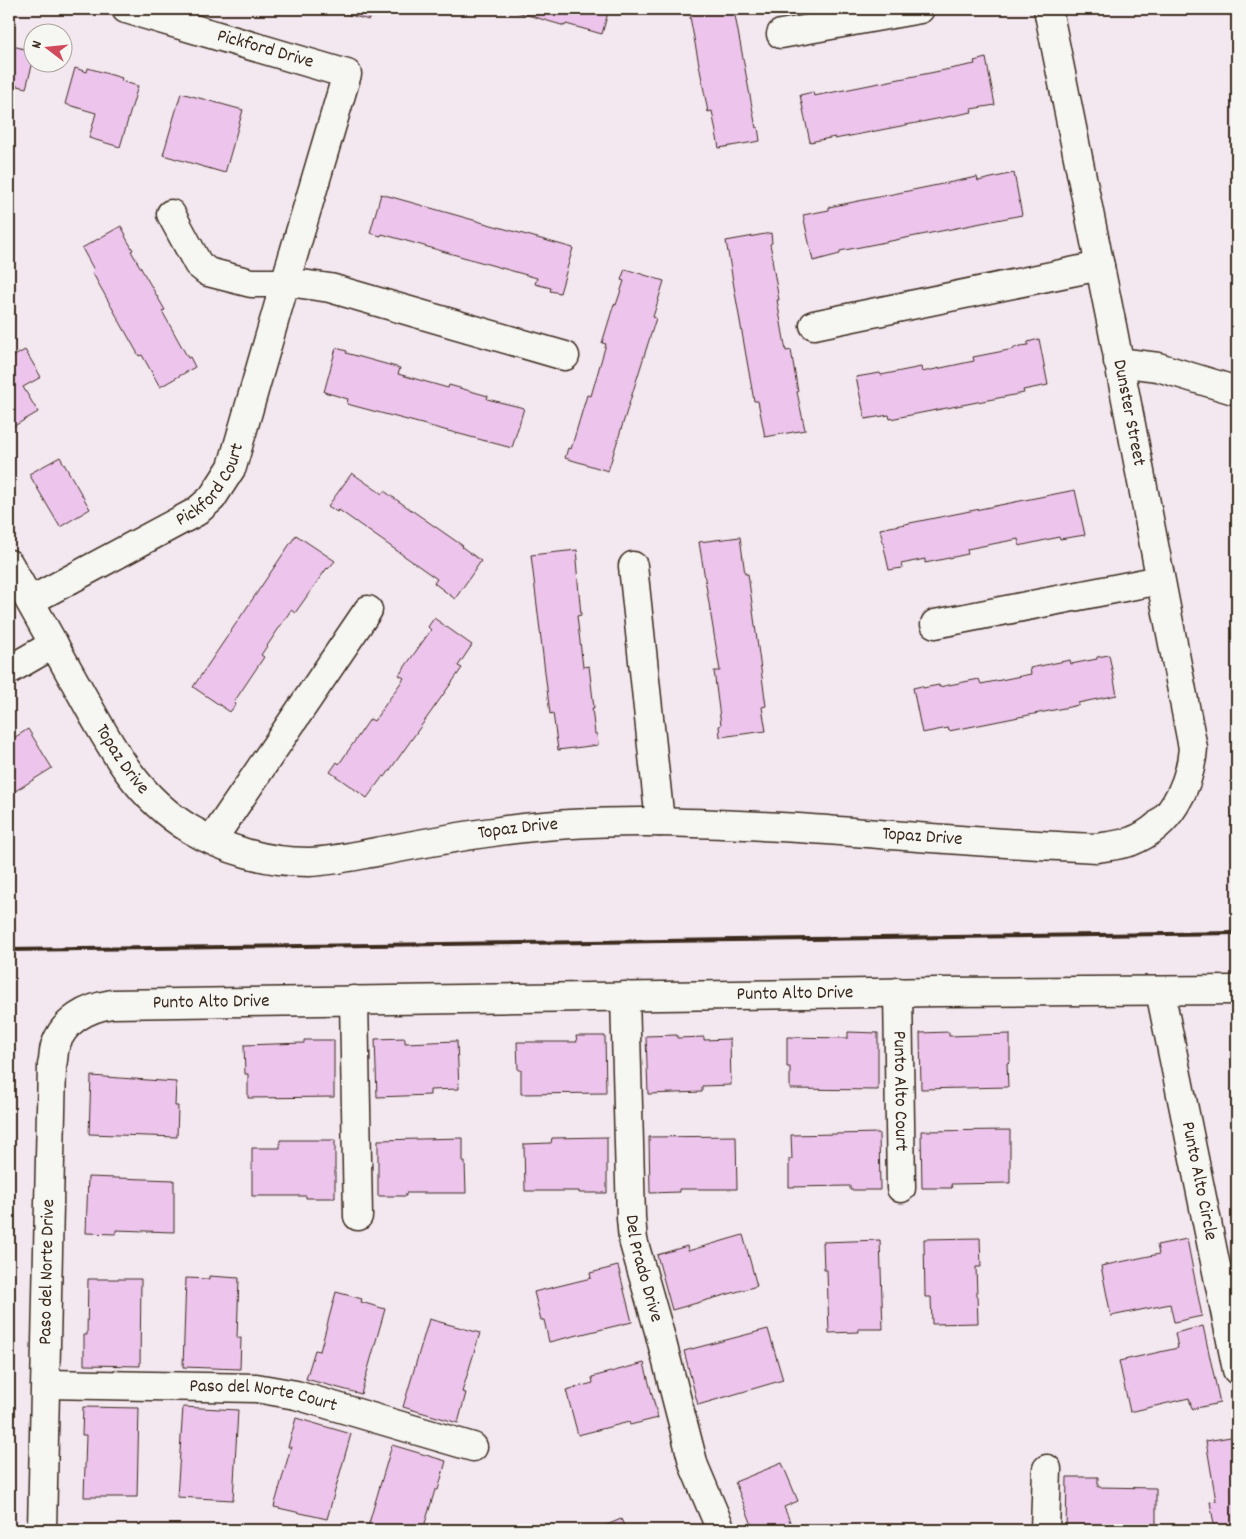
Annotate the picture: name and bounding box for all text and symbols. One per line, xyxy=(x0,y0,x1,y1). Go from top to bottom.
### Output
north arrow xyxy=(22,22,72,72)
street label: Pickford Drive xyxy=(213,23,317,77)
text: N xyxy=(27,39,48,51)
street label: Dunster Street xyxy=(1104,358,1152,468)
street label: Pickford Court xyxy=(171,440,252,534)
street label: Topaz Drive xyxy=(88,720,155,801)
street label: Topaz Drive xyxy=(476,811,559,847)
street label: Topaz Drive xyxy=(881,821,963,854)
street label: Punto Alto Drive xyxy=(736,980,854,1008)
street label: Punto Alto Drive xyxy=(152,988,270,1017)
street label: Punto Alto Court xyxy=(885,1031,914,1151)
street label: Punto Alto Circle xyxy=(1173,1119,1224,1243)
street label: Paso del Norte Drive xyxy=(32,1199,63,1345)
street label: Del Prado Drive xyxy=(617,1214,669,1325)
street label: Paso del Norte Court xyxy=(189,1373,340,1420)

